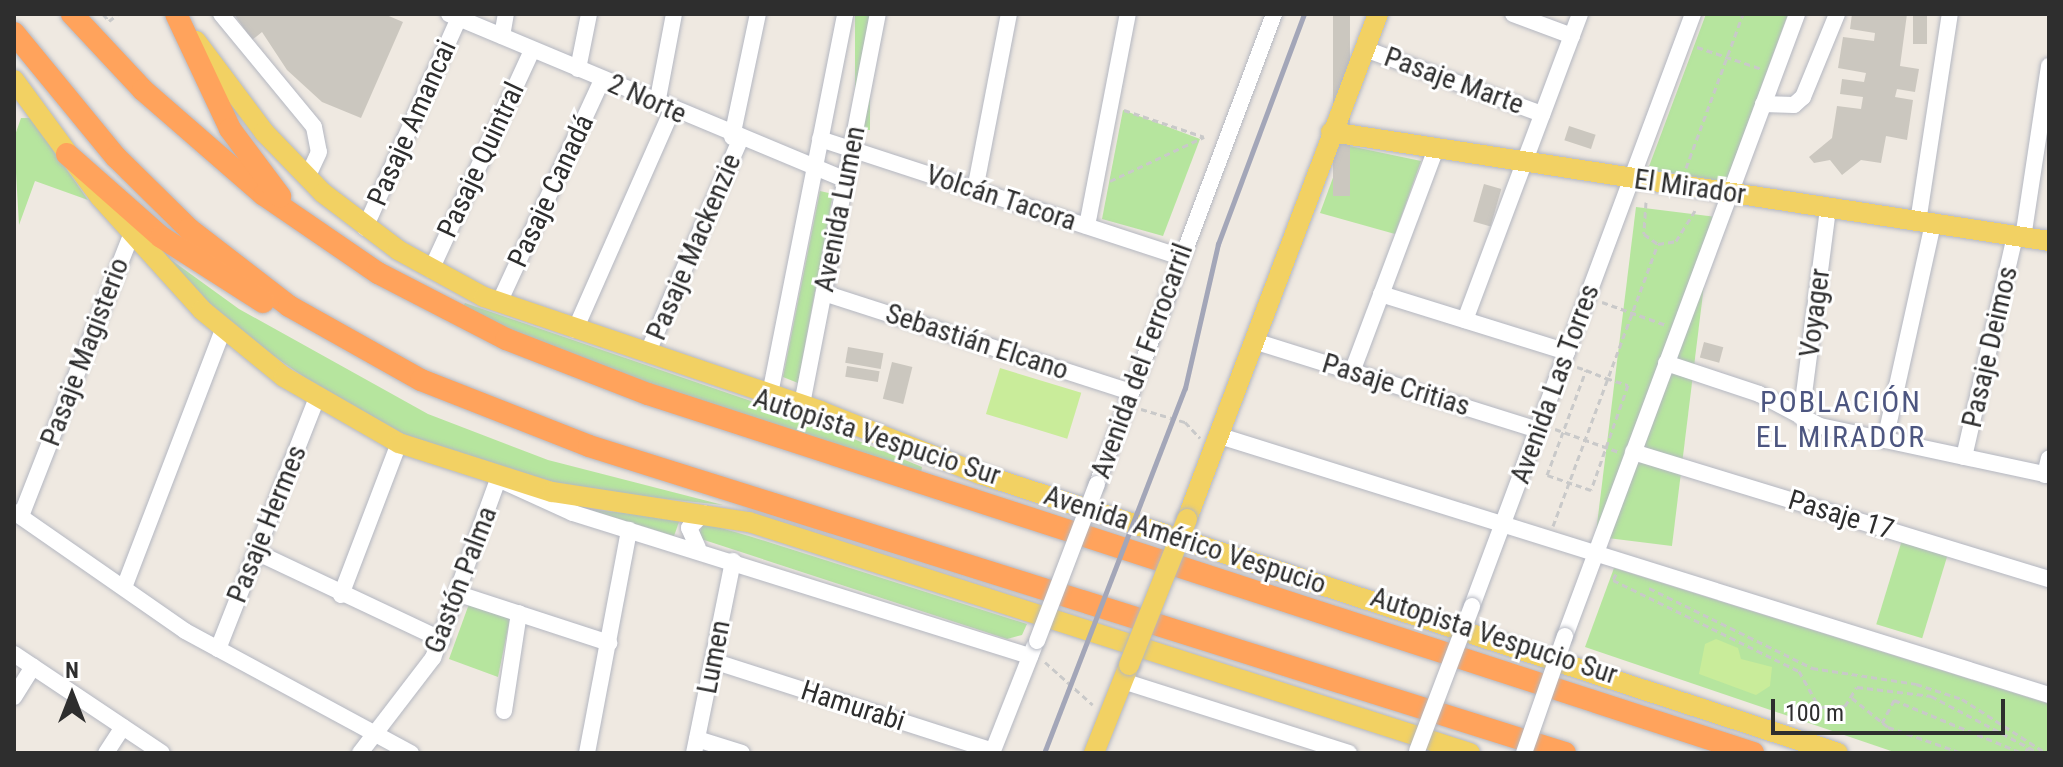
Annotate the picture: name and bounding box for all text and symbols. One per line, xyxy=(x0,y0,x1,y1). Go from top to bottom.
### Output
street label: Pasaje Amancai xyxy=(361,35,463,211)
street label: Pasaje Marte xyxy=(1380,40,1528,122)
street label: 2 Norte xyxy=(603,67,691,131)
street label: Pasaje Quintral xyxy=(430,77,532,243)
street label: Pasaje Canadá xyxy=(501,109,601,273)
street label: Avenida Lumen xyxy=(807,123,873,295)
street label: Pasaje Mackenzie xyxy=(640,149,748,345)
street label: Volcán Tacora xyxy=(921,158,1081,238)
street label: El Mirador xyxy=(1632,163,1748,211)
street label: Avenida del Ferrocarril xyxy=(1084,239,1200,483)
street label: Pasaje Magisterio xyxy=(34,253,136,451)
street label: Pasaje Deimos xyxy=(1955,263,2025,431)
street label: Voyager xyxy=(1793,267,1837,359)
street label: Avenida Las Torres xyxy=(1503,280,1607,488)
street label: Sebastián Elcano xyxy=(881,297,1073,387)
street label: Pasaje Critias xyxy=(1318,347,1474,423)
street label: Autopista Vespucio Sur xyxy=(749,381,1005,493)
district label: POBLACIÓN EL MIRADOR xyxy=(1756,384,1926,454)
street label: Pasaje Hermes xyxy=(220,440,314,608)
street label: Avenida Américo Vespucio xyxy=(1040,479,1330,601)
street label: Pasaje 17 xyxy=(1784,483,1898,547)
street label: Gastón Palma xyxy=(418,502,504,658)
street label: Autopista Vespucio Sur xyxy=(1366,580,1622,692)
street label: Lumen xyxy=(690,617,738,697)
north arrow xyxy=(32,655,112,735)
text: N xyxy=(65,658,79,683)
street label: Hamurabi xyxy=(797,673,909,739)
scale bar xyxy=(1775,683,2009,733)
text: 100 m xyxy=(1785,699,1844,727)

